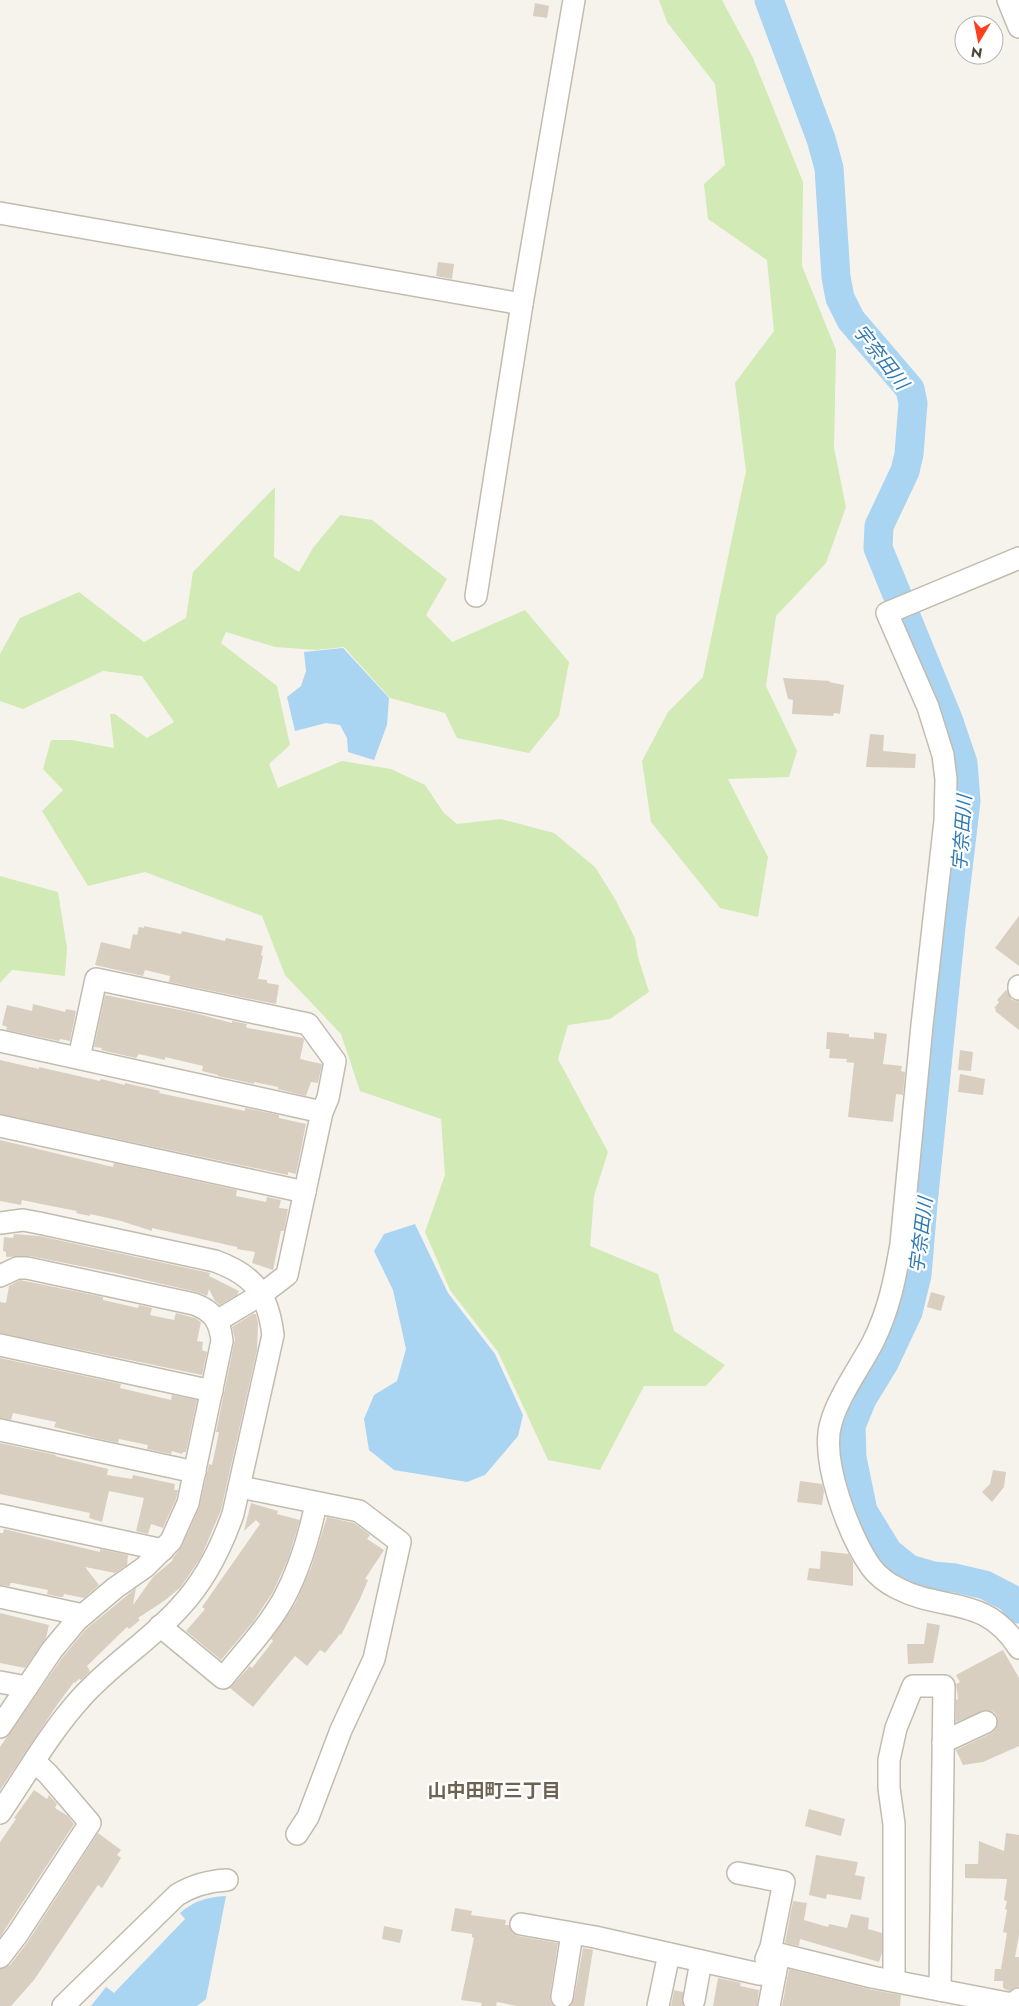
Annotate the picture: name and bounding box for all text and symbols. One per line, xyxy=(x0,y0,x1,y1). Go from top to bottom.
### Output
north arrow xyxy=(954,15,1004,65)
text: N xyxy=(970,42,984,64)
water label: 宇奈田川 xyxy=(847,319,916,397)
water label: 宇奈田川 xyxy=(946,792,978,872)
water label: 宇奈田川 xyxy=(903,1194,939,1274)
district label: 山中田町三丁目 xyxy=(427,1777,561,1804)

